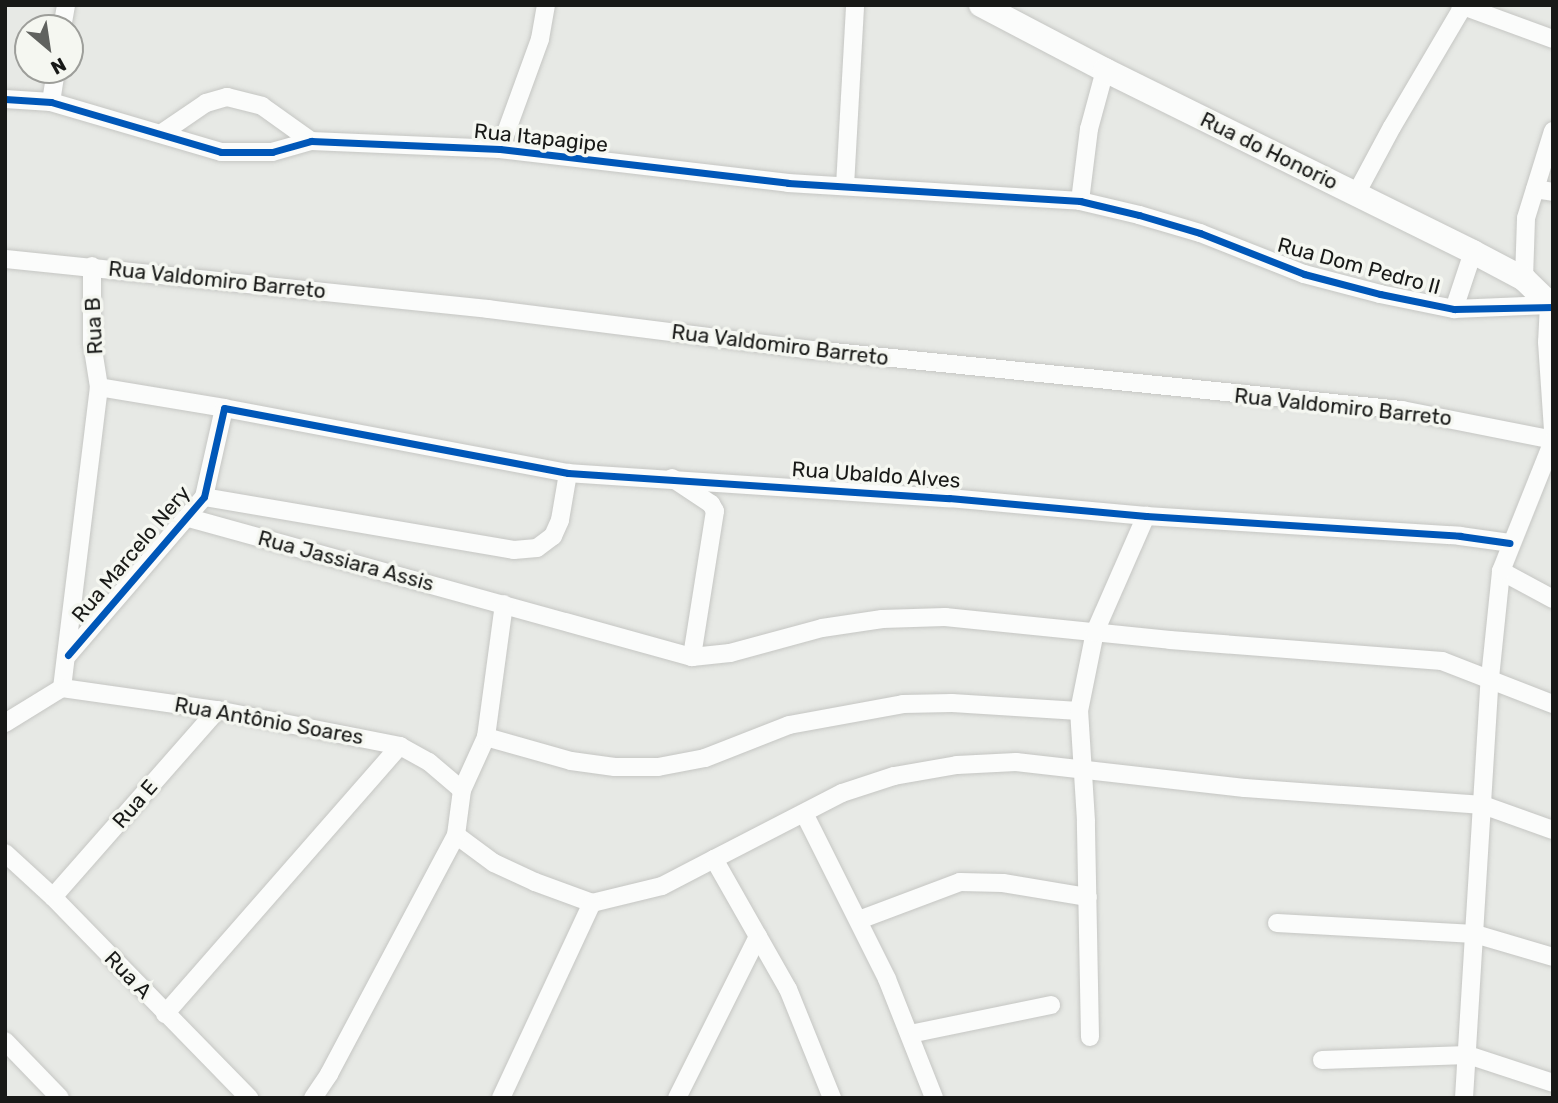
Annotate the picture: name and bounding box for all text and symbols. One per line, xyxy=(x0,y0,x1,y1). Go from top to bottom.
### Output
north arrow xyxy=(14,14,84,84)
text: N xyxy=(47,53,70,79)
street label: Rua do Honorio xyxy=(1196,107,1342,195)
street label: Rua Itapagipe xyxy=(473,118,609,158)
street label: Rua Dom Pedro II xyxy=(1275,232,1443,300)
street label: Rua Valdomiro Barreto xyxy=(107,256,327,304)
street label: Rua B xyxy=(80,297,108,355)
street label: Rua Valdomiro Barreto xyxy=(670,319,890,371)
street label: Rua Valdomiro Barreto xyxy=(1233,383,1453,431)
street label: Rua Ubaldo Alves xyxy=(791,457,961,493)
street label: Rua Marcelo Nery xyxy=(66,480,196,628)
street label: Rua Jassiara Assis xyxy=(255,525,437,597)
street label: Rua Antônio Soares xyxy=(172,692,366,750)
street label: Rua E xyxy=(107,775,163,833)
street label: Rua A xyxy=(99,946,157,1004)

